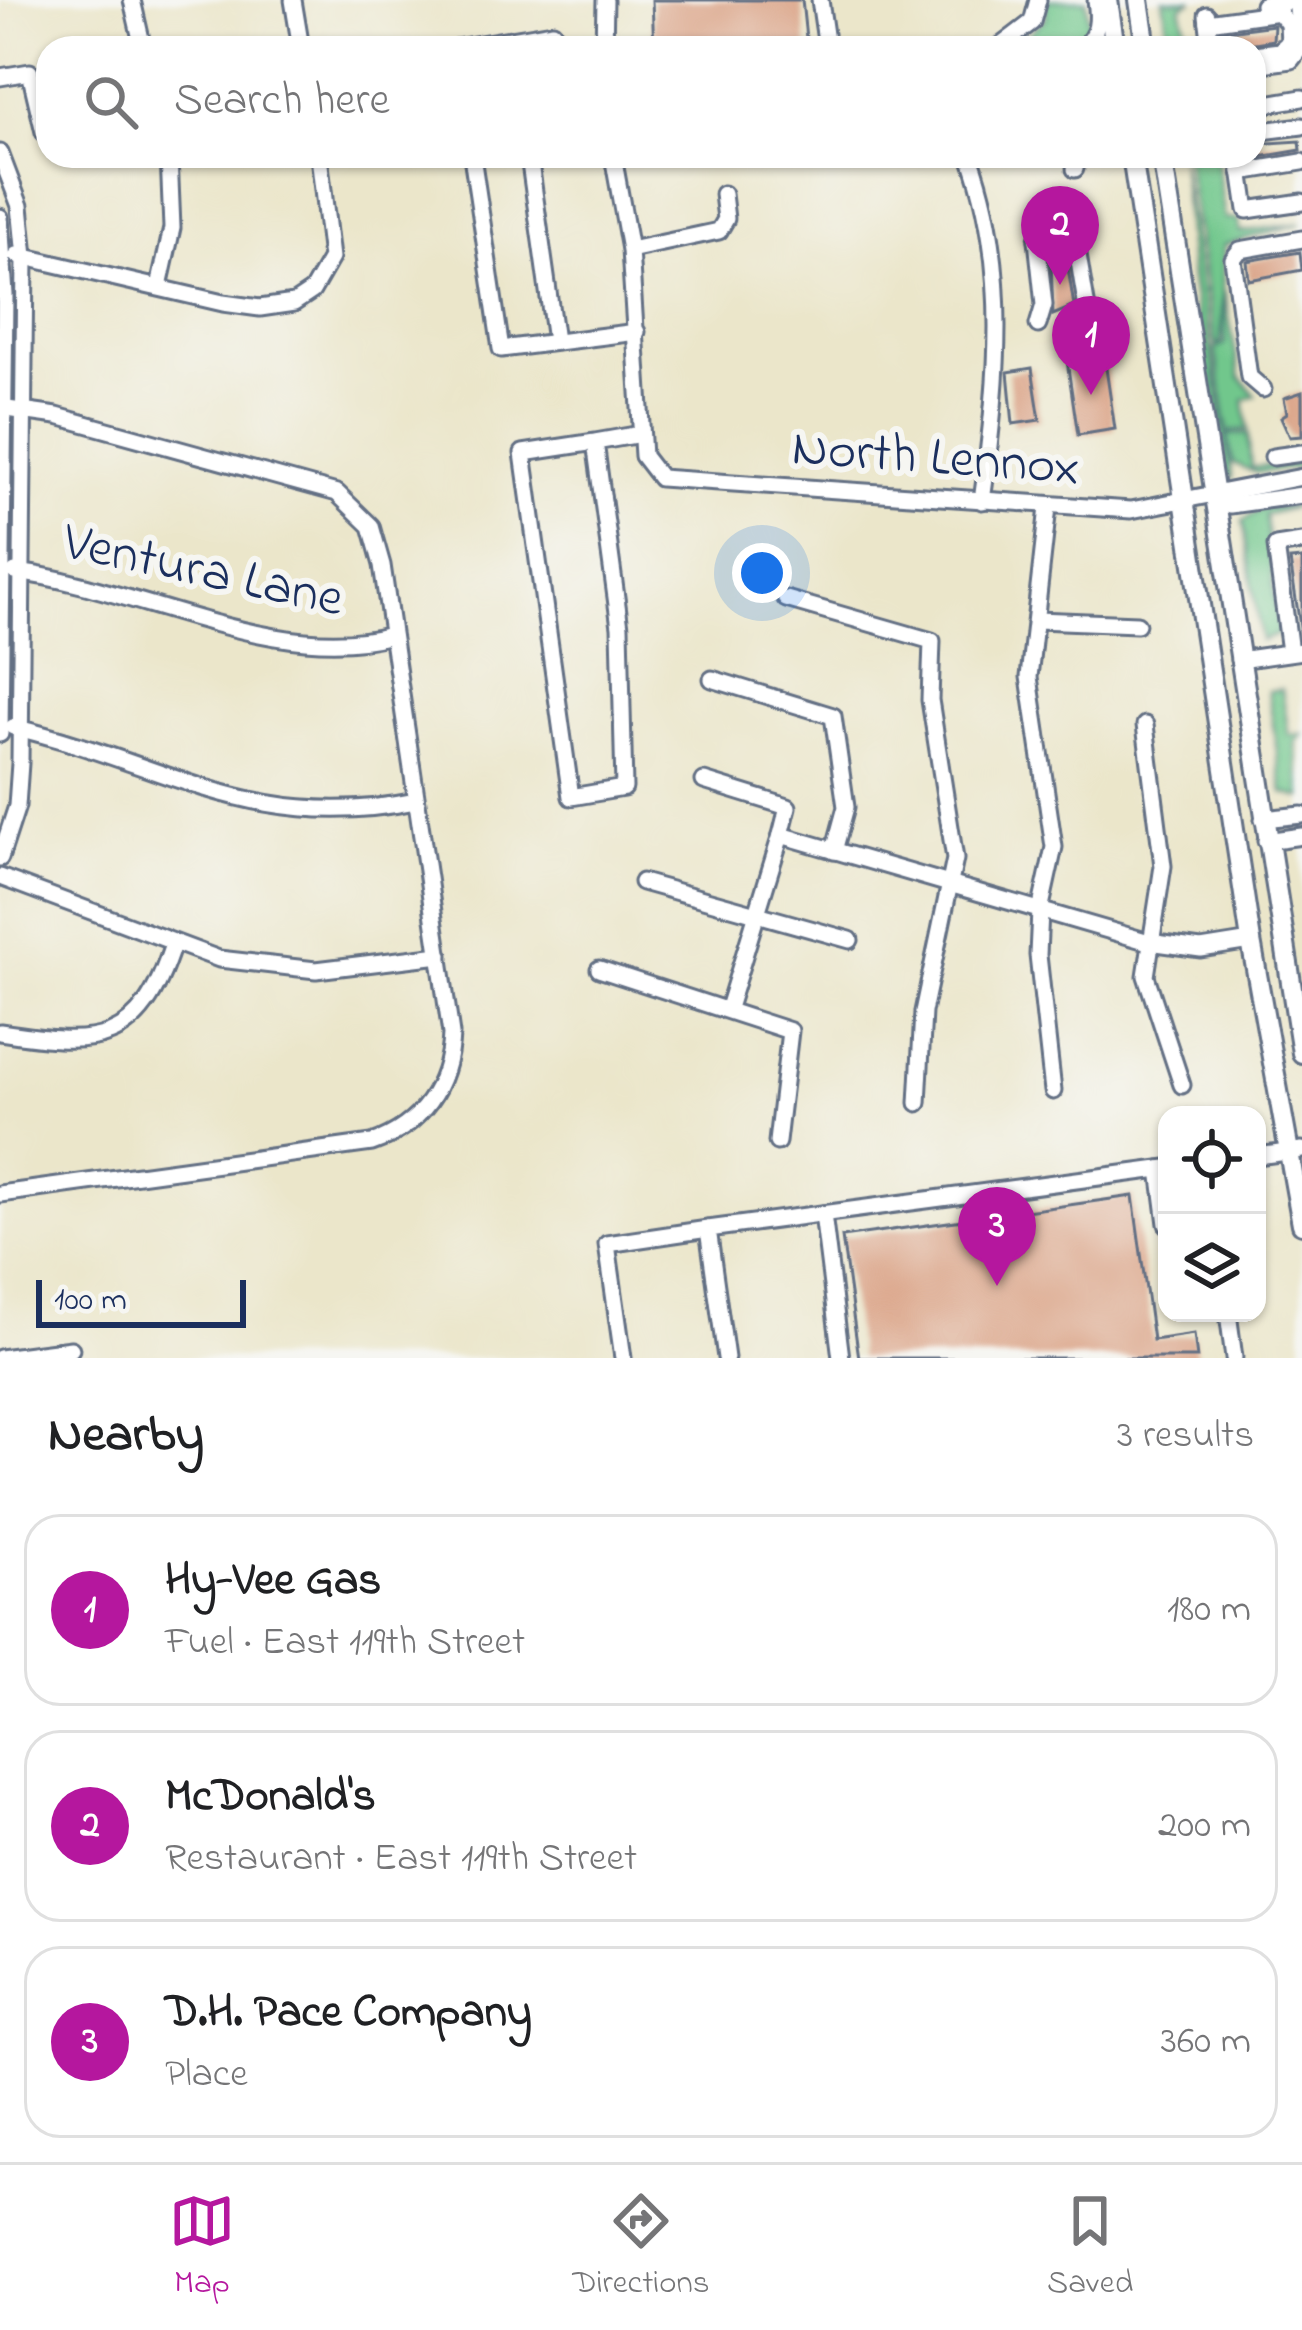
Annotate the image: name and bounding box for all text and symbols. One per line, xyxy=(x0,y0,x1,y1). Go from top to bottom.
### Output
search box xyxy=(36,36,1266,168)
icon: search xyxy=(78,69,144,135)
text: Search here xyxy=(174,69,390,135)
pin: 2 xyxy=(1021,186,1099,285)
pin: 1 xyxy=(1052,296,1130,395)
street label: North Lennox xyxy=(789,411,1082,509)
street label: Ventura Lane xyxy=(55,505,351,641)
your location xyxy=(732,543,792,603)
map controls xyxy=(1158,1106,1266,1322)
button: locate xyxy=(1158,1106,1266,1214)
pin: 3 xyxy=(958,1187,1036,1286)
button: layers xyxy=(1158,1214,1266,1322)
scale bar xyxy=(36,1274,246,1327)
text: 100 m xyxy=(54,1277,127,1325)
text: Nearby xyxy=(48,1399,204,1474)
text: 3 results xyxy=(1117,1408,1254,1465)
text: Hy-Vee Gas xyxy=(165,1549,381,1615)
text: 1 xyxy=(84,1582,96,1639)
text: 180 m xyxy=(1167,1582,1251,1639)
text: Fuel · East 119th Street xyxy=(165,1615,525,1672)
text: McDonald's xyxy=(165,1765,376,1831)
text: 2 xyxy=(80,1798,100,1855)
text: 200 m xyxy=(1158,1798,1251,1855)
text: Restaurant · East 119th Street xyxy=(165,1831,637,1888)
text: D.H. Pace Company xyxy=(165,1981,532,2047)
text: 3 xyxy=(82,2014,98,2071)
text: 360 m xyxy=(1161,2014,1251,2071)
text: Place xyxy=(165,2047,248,2104)
tab: Map xyxy=(169,2188,235,2308)
tab: Directions xyxy=(572,2188,710,2308)
tab: Saved xyxy=(1047,2188,1133,2308)

